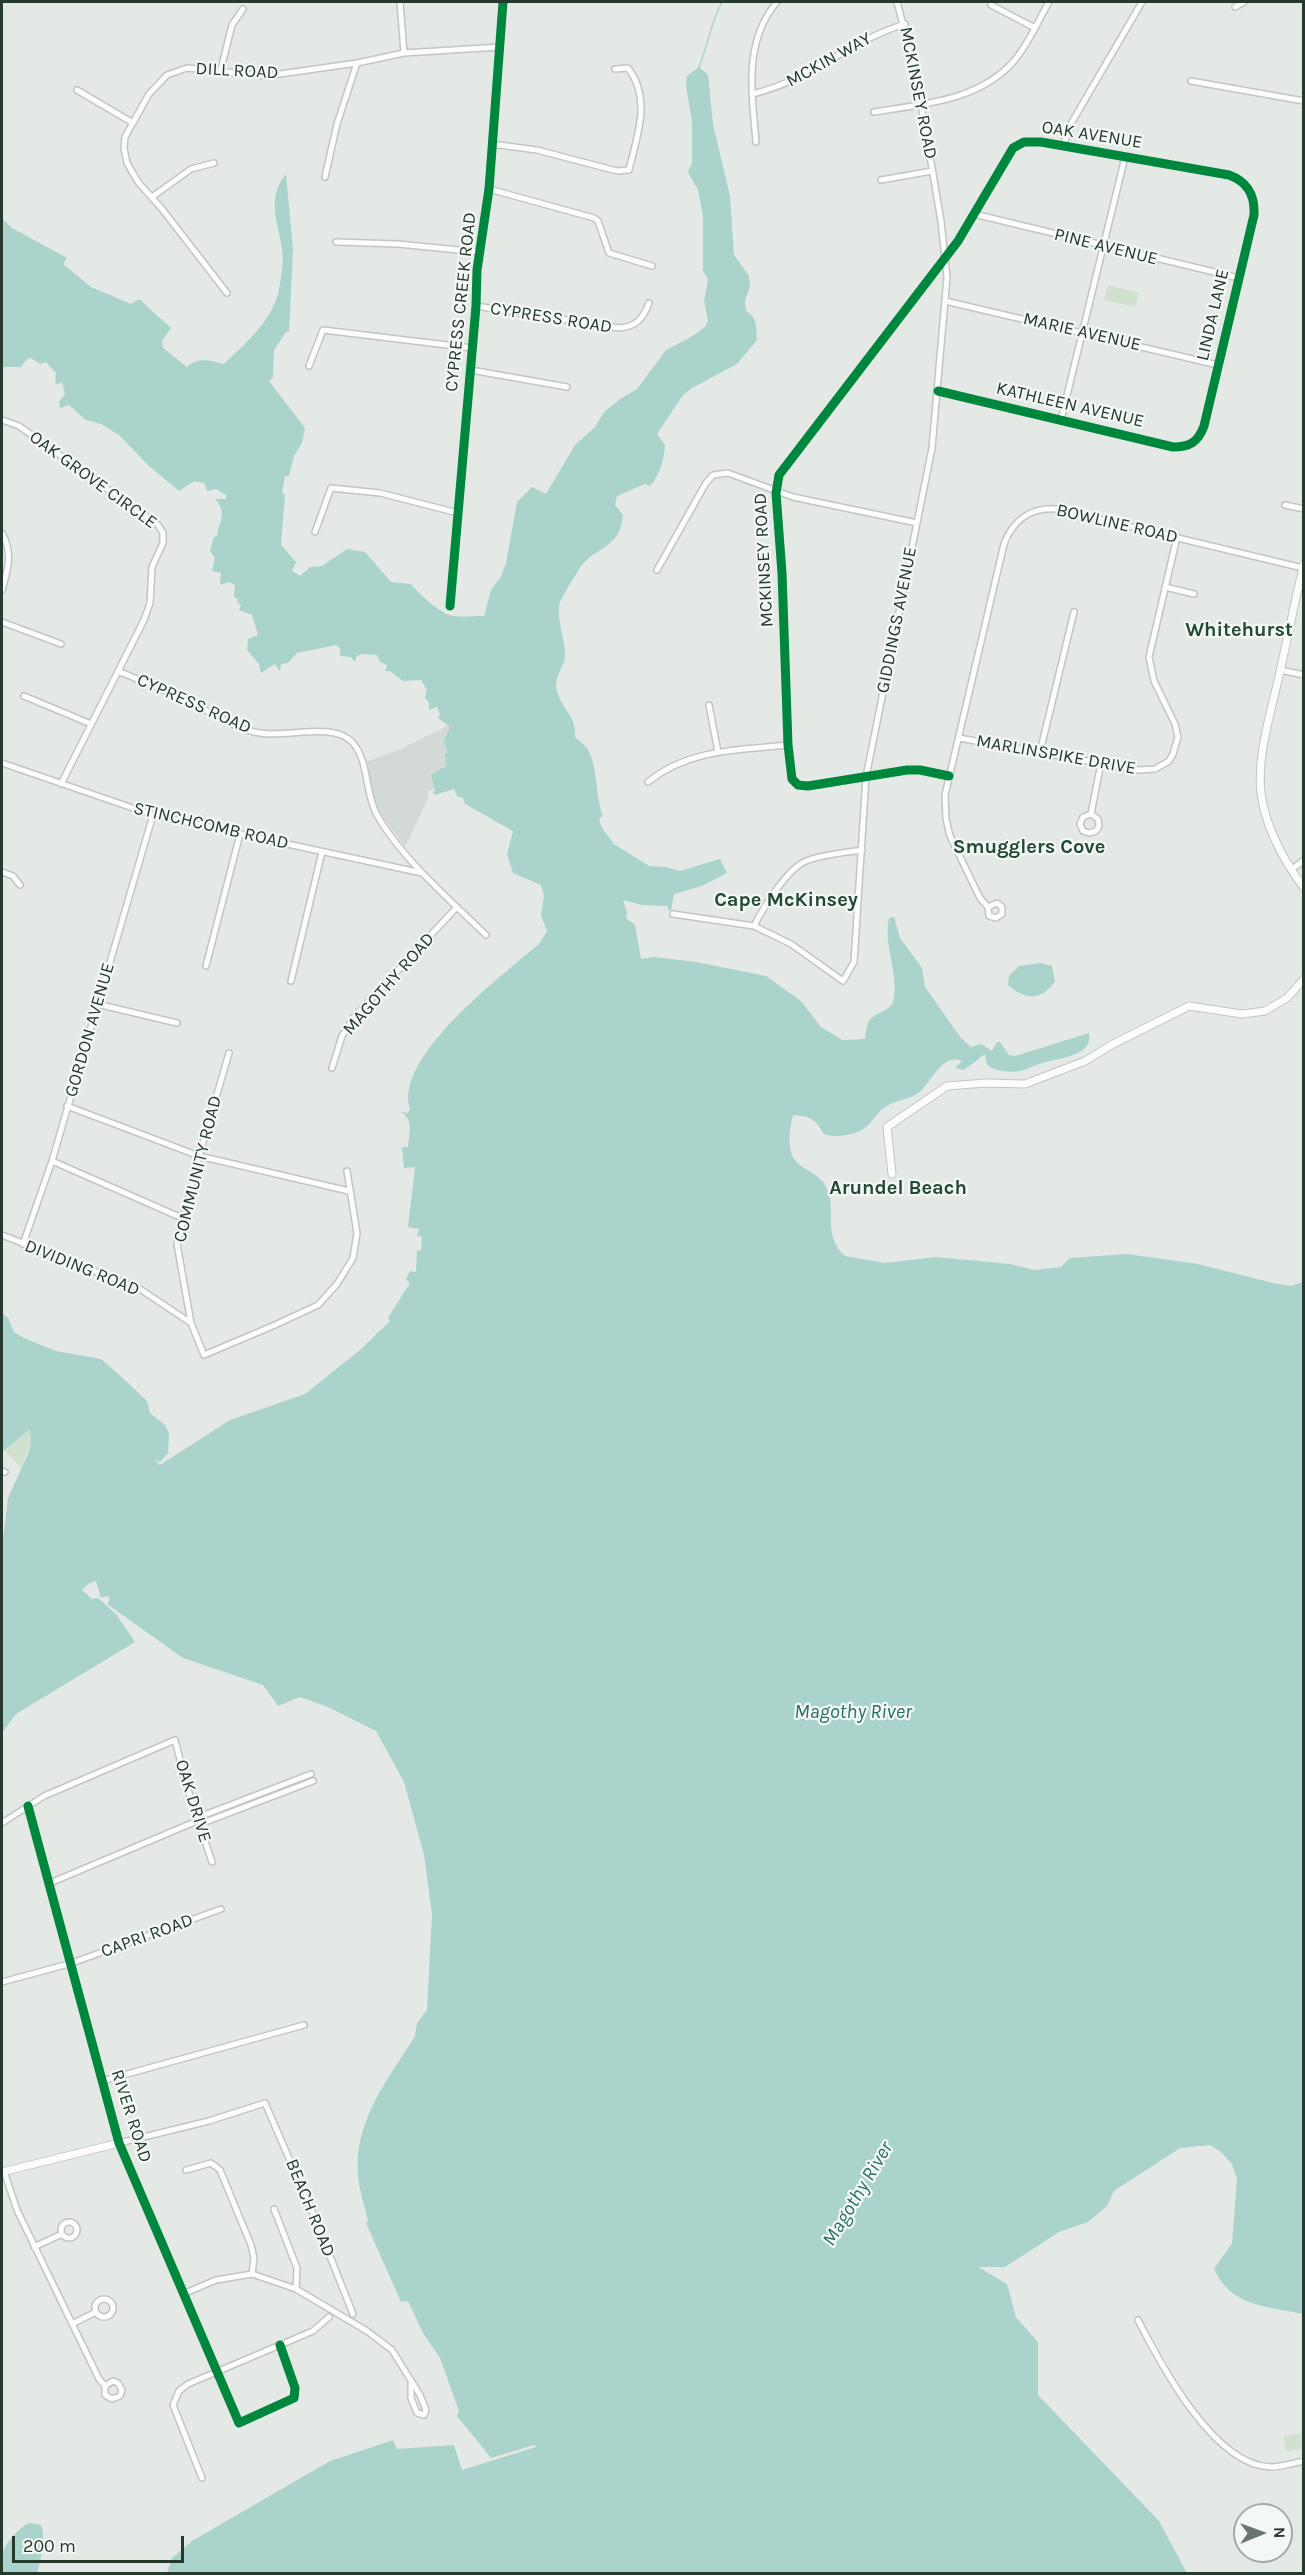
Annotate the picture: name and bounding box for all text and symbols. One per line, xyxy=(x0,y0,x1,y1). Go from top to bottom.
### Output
street label: MCKINSEY ROAD xyxy=(895,25,941,161)
street label: MCKIN WAY xyxy=(783,28,875,92)
street label: DILL ROAD xyxy=(195,58,279,84)
street label: OAK AVENUE xyxy=(1040,116,1144,154)
street label: CYPRESS CREEK ROAD xyxy=(441,211,481,393)
street label: PINE AVENUE xyxy=(1052,224,1160,270)
street label: LINDA LANE xyxy=(1192,267,1234,363)
street label: CYPRESS ROAD xyxy=(489,298,613,338)
street label: MARIE AVENUE xyxy=(1021,308,1143,356)
street label: KATHLEEN AVENUE xyxy=(994,377,1146,433)
street label: OAK GROVE CIRCLE xyxy=(25,426,161,534)
street label: MCKINSEY ROAD xyxy=(750,492,778,628)
street label: BOWLINE ROAD xyxy=(1054,500,1180,548)
street label: GIDDINGS AVENUE xyxy=(872,545,922,695)
district label: Whitehurst xyxy=(1185,618,1293,642)
street label: CYPRESS ROAD xyxy=(133,669,255,739)
street label: MARLINSPIKE DRIVE xyxy=(974,730,1138,780)
street label: STINCHCOMB ROAD xyxy=(131,798,291,854)
district label: Smugglers Cove xyxy=(953,835,1105,859)
district label: Cape McKinsey xyxy=(714,888,858,912)
street label: MAGOTHY ROAD xyxy=(339,928,439,1040)
street label: GORDON AVENUE xyxy=(61,960,119,1100)
street label: COMMUNITY ROAD xyxy=(169,1093,227,1245)
district label: Arundel Beach xyxy=(829,1176,967,1200)
street label: DIVIDING ROAD xyxy=(21,1235,143,1301)
water label: Magothy River xyxy=(794,1700,912,1724)
street label: OAK DRIVE xyxy=(170,1757,216,1845)
street label: CAPRI ROAD xyxy=(98,1909,196,1963)
street label: RIVER ROAD xyxy=(106,2067,156,2165)
water label: Magothy River xyxy=(817,2137,899,2251)
street label: BEACH ROAD xyxy=(281,2156,339,2260)
north arrow xyxy=(1233,2503,1293,2563)
scale bar xyxy=(15,2524,188,2562)
text: N xyxy=(1270,2527,1289,2539)
text: 200 m xyxy=(23,2535,76,2557)

